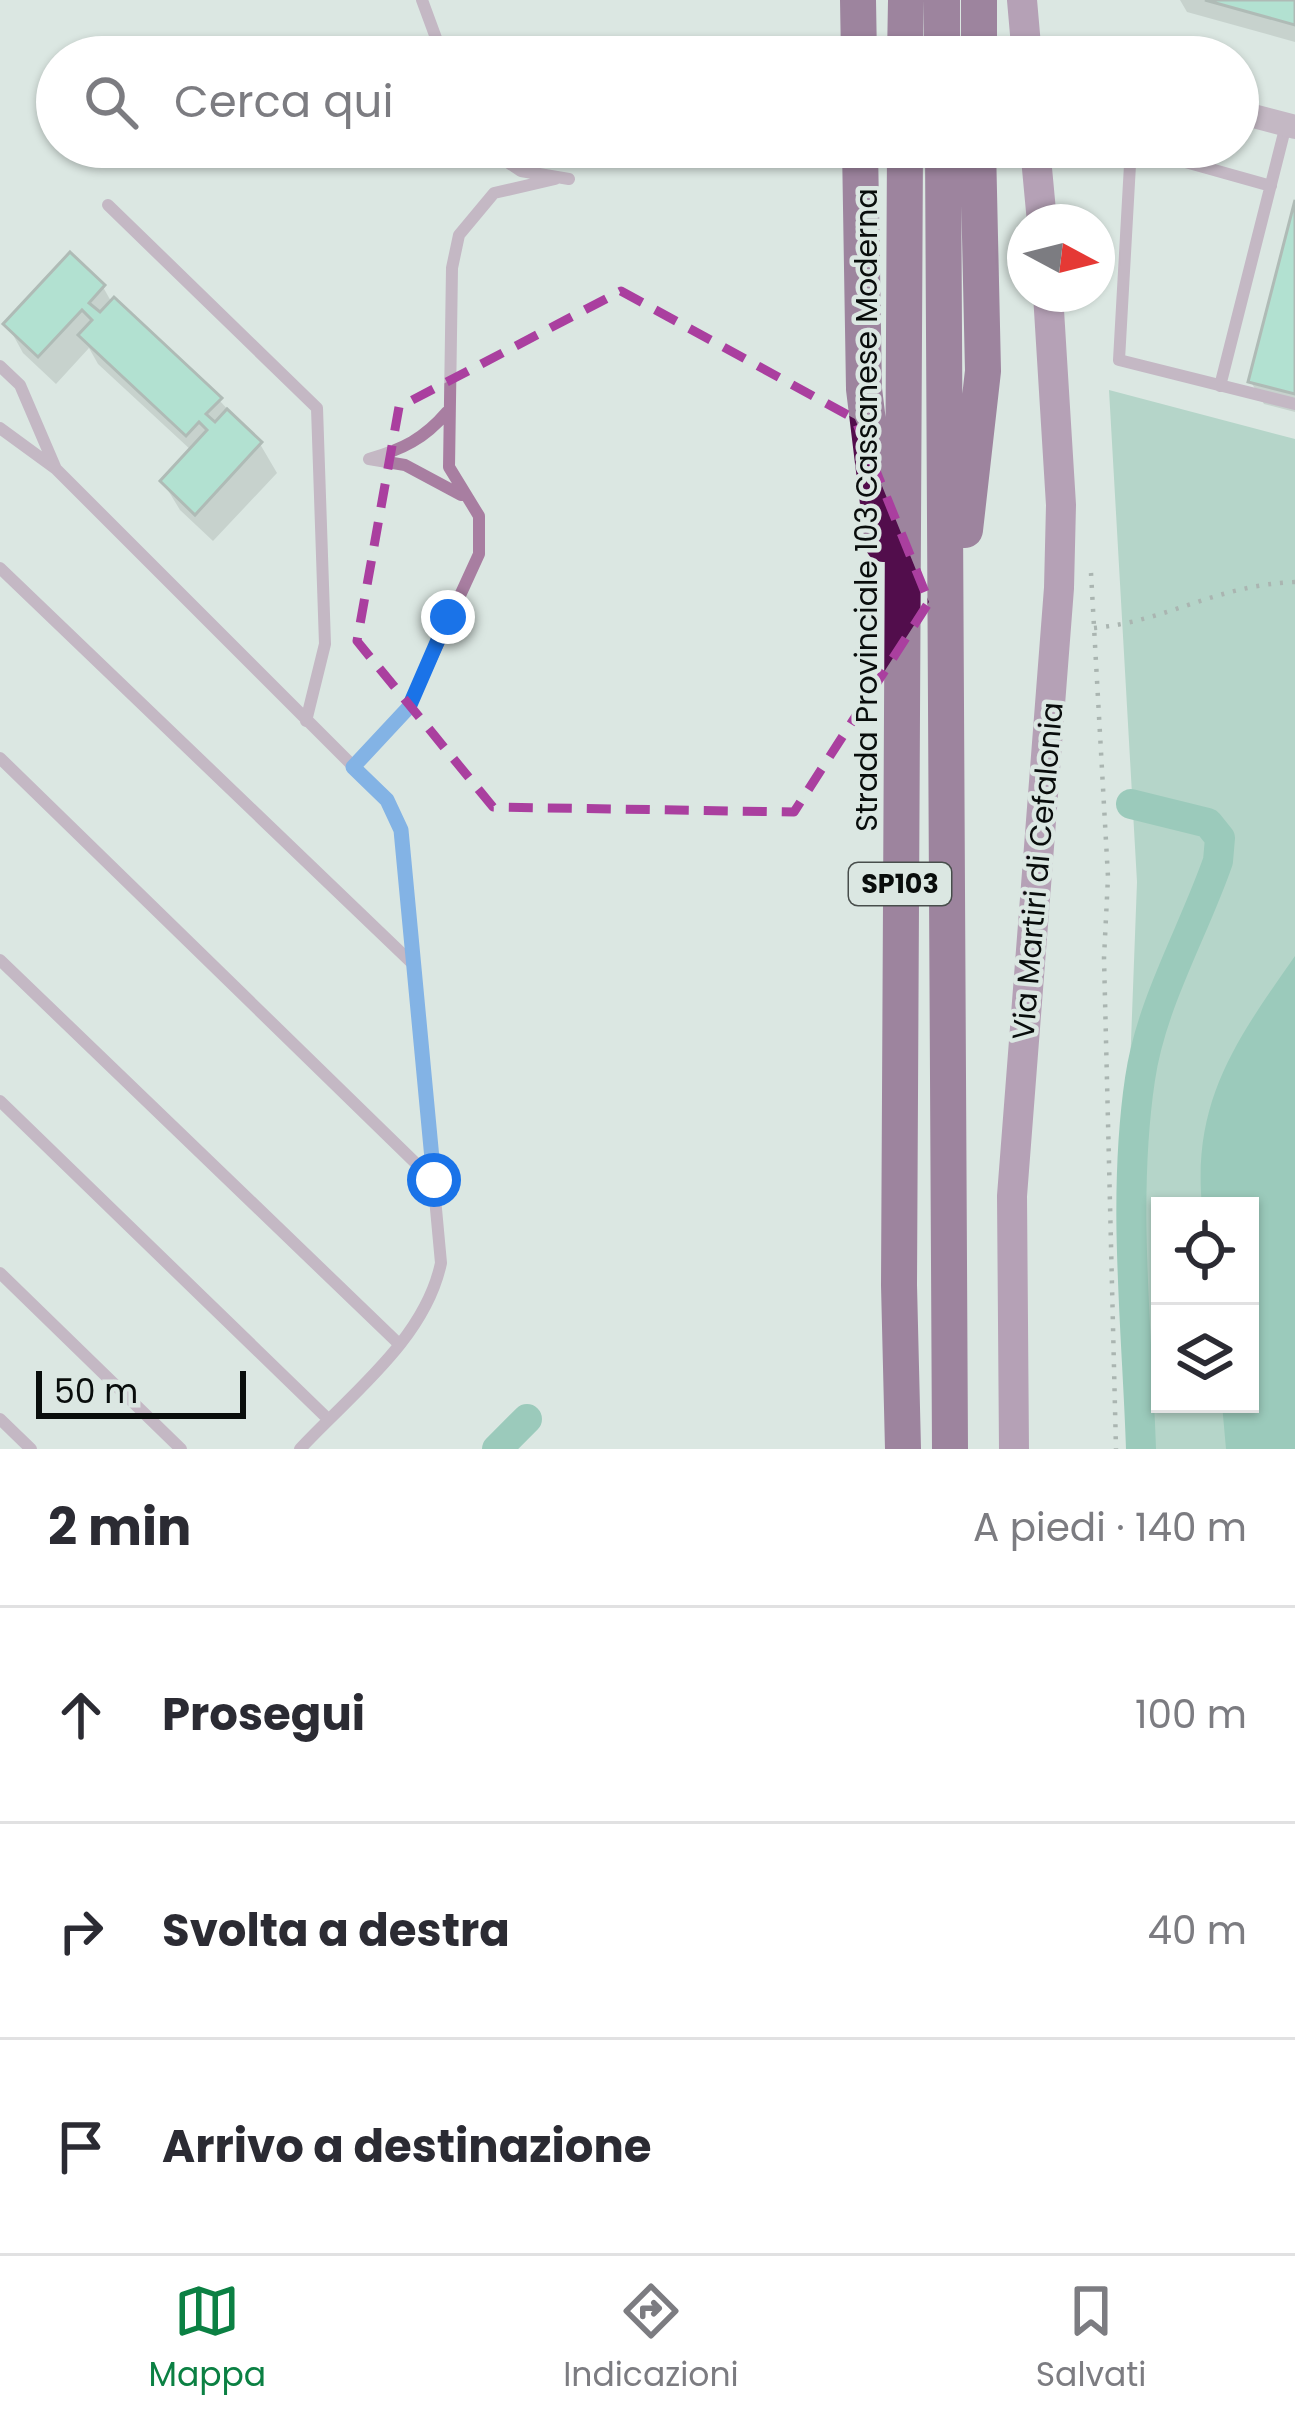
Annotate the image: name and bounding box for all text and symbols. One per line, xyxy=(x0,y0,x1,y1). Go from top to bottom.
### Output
search box xyxy=(36,36,1259,168)
icon: search xyxy=(78,69,144,135)
text: Cerca qui xyxy=(174,70,393,133)
street label: Strada Provinciale 103 Cassanese Moderna xyxy=(845,188,888,832)
north arrow xyxy=(1007,204,1115,312)
route end xyxy=(421,590,475,644)
street label: Via Martiri di Cefalonia xyxy=(1001,700,1074,1042)
road number: SP103 xyxy=(849,863,951,905)
route start xyxy=(407,1153,461,1207)
map controls xyxy=(1151,1197,1259,1413)
button: locate xyxy=(1151,1197,1259,1305)
button: layers xyxy=(1151,1305,1259,1413)
scale bar xyxy=(36,1365,246,1418)
text: 50 m xyxy=(54,1368,138,1415)
text: 2 min xyxy=(48,1491,191,1563)
text: A piedi · 140 m xyxy=(973,1500,1247,1555)
icon: ahead xyxy=(48,1682,114,1748)
text: Prosegui xyxy=(162,1683,365,1746)
text: 100 m xyxy=(1135,1687,1247,1742)
icon: right xyxy=(48,1898,114,1964)
text: Svolta a destra xyxy=(162,1899,510,1962)
text: 40 m xyxy=(1147,1903,1247,1958)
icon: arrive xyxy=(48,2114,114,2180)
text: Arrivo a destinazione xyxy=(162,2115,652,2178)
tab: Mappa xyxy=(149,2278,266,2400)
tab: Indicazioni xyxy=(563,2278,739,2400)
tab: Salvati xyxy=(1036,2278,1146,2400)

